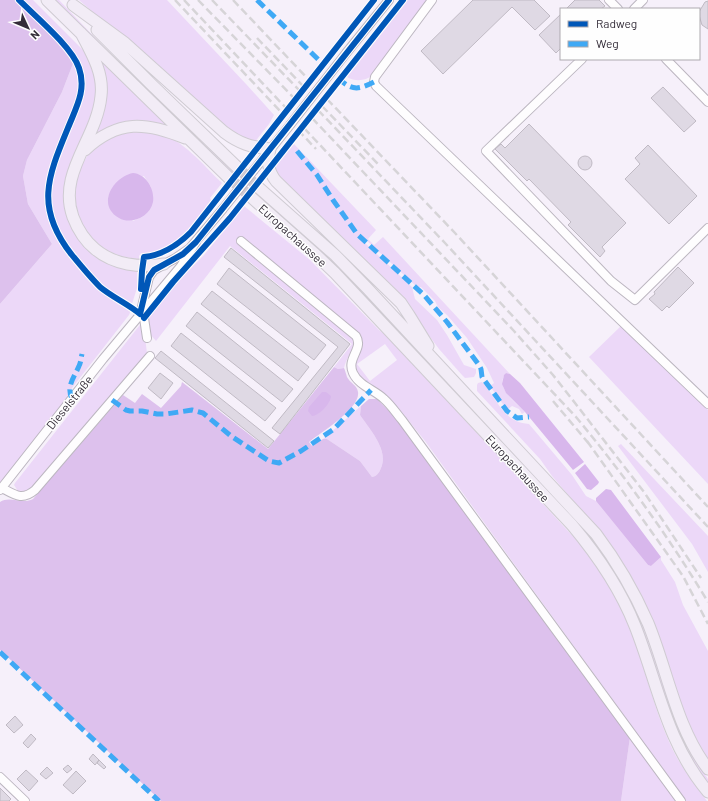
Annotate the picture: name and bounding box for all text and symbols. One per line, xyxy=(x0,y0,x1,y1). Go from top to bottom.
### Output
north arrow xyxy=(8,8,48,48)
legend xyxy=(560,8,700,60)
text: Radweg xyxy=(596,16,637,30)
text: N xyxy=(28,28,43,42)
text: Weg xyxy=(596,36,619,50)
street label: Europachaussee xyxy=(256,201,330,269)
street label: Dieselstraße xyxy=(43,372,95,432)
street label: Europachaussee xyxy=(483,432,553,504)

